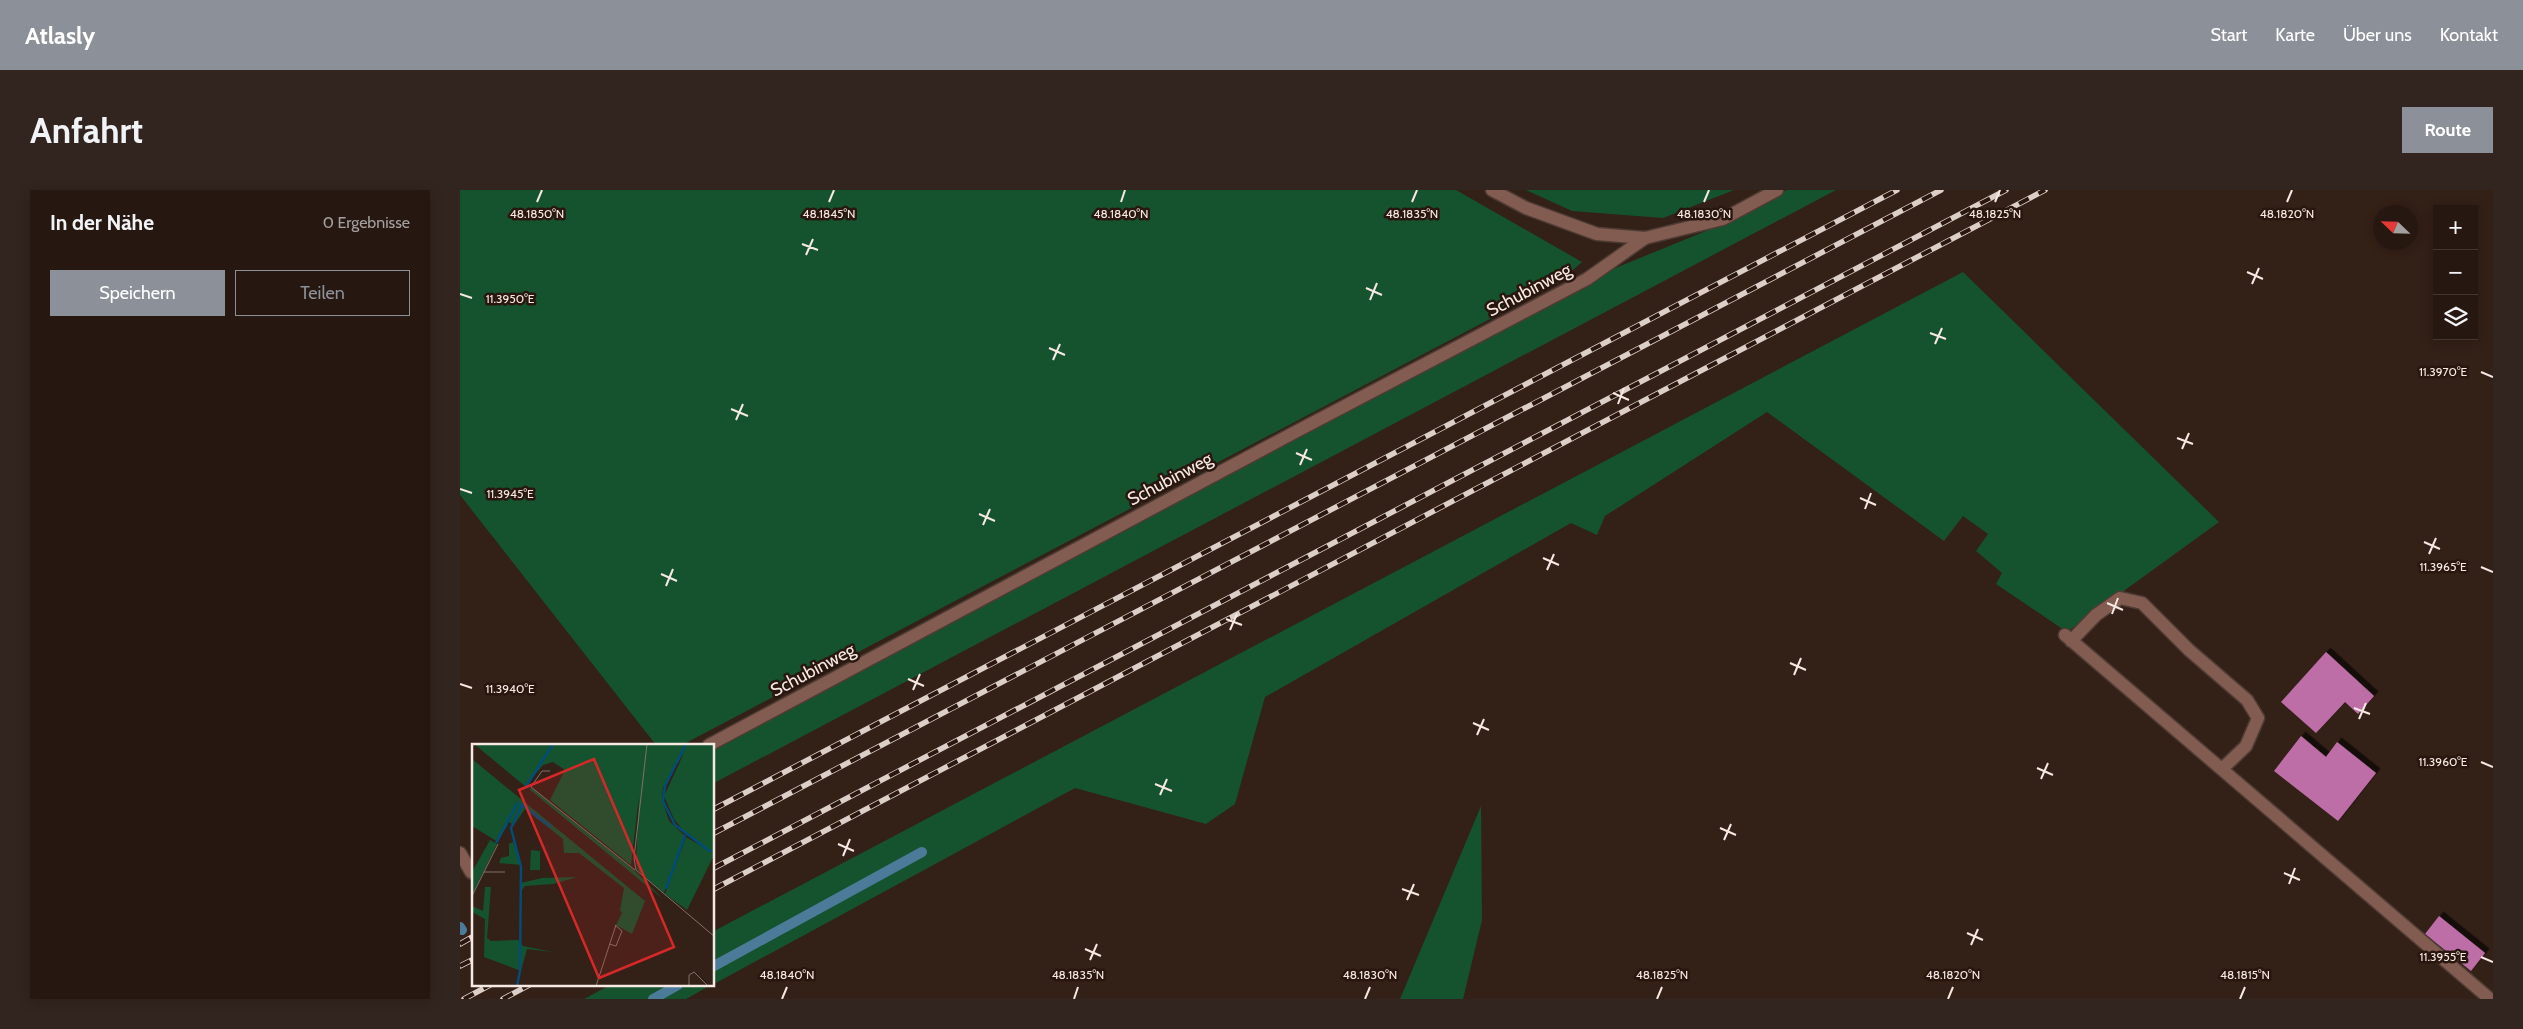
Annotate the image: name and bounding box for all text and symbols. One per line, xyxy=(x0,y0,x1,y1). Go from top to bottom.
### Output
text: Atlasly xyxy=(25,21,95,50)
text: Start xyxy=(2211,24,2247,46)
text: Karte xyxy=(2275,24,2315,46)
text: Über uns xyxy=(2343,24,2412,46)
text: Kontakt xyxy=(2440,24,2498,46)
button: Route xyxy=(2402,107,2493,153)
text: Anfahrt xyxy=(30,109,143,152)
north arrow xyxy=(2373,205,2418,250)
map controls xyxy=(2433,205,2478,340)
button: + xyxy=(2433,205,2478,250)
text: 48.1850°N xyxy=(510,206,564,221)
text: 48.1845°N xyxy=(802,206,856,221)
text: 48.1840°N xyxy=(1094,206,1148,221)
text: 48.1835°N xyxy=(1386,206,1438,221)
text: 48.1830°N xyxy=(1677,206,1731,221)
text: 48.1825°N xyxy=(1969,206,2021,221)
text: 48.1820°N xyxy=(2260,206,2314,221)
text: In der Nähe xyxy=(50,210,154,235)
text: 0 Ergebnisse xyxy=(323,213,410,232)
button: − xyxy=(2433,250,2478,295)
street label: Schubinweg xyxy=(1483,258,1576,321)
button: Speichern xyxy=(50,270,225,316)
button: Teilen xyxy=(235,270,410,316)
text: 11.3950°E xyxy=(486,291,535,306)
button: layers xyxy=(2433,295,2478,340)
text: 11.3970°E xyxy=(2419,364,2467,379)
street label: Schubinweg xyxy=(1124,447,1217,510)
text: 11.3945°E xyxy=(486,486,534,501)
text: 11.3965°E xyxy=(2419,559,2467,574)
street label: Schubinweg xyxy=(767,638,860,701)
text: 11.3940°E xyxy=(485,681,535,696)
inset map xyxy=(472,744,715,986)
text: 11.3960°E xyxy=(2419,754,2468,769)
text: 11.3955°E xyxy=(2420,949,2467,964)
text: 48.1840°N xyxy=(760,967,814,982)
text: 48.1835°N xyxy=(1052,967,1104,982)
text: 48.1830°N xyxy=(1343,967,1397,982)
text: 48.1825°N xyxy=(1636,967,1688,982)
text: 48.1820°N xyxy=(1926,967,1980,982)
text: 48.1815°N xyxy=(2220,967,2270,982)

